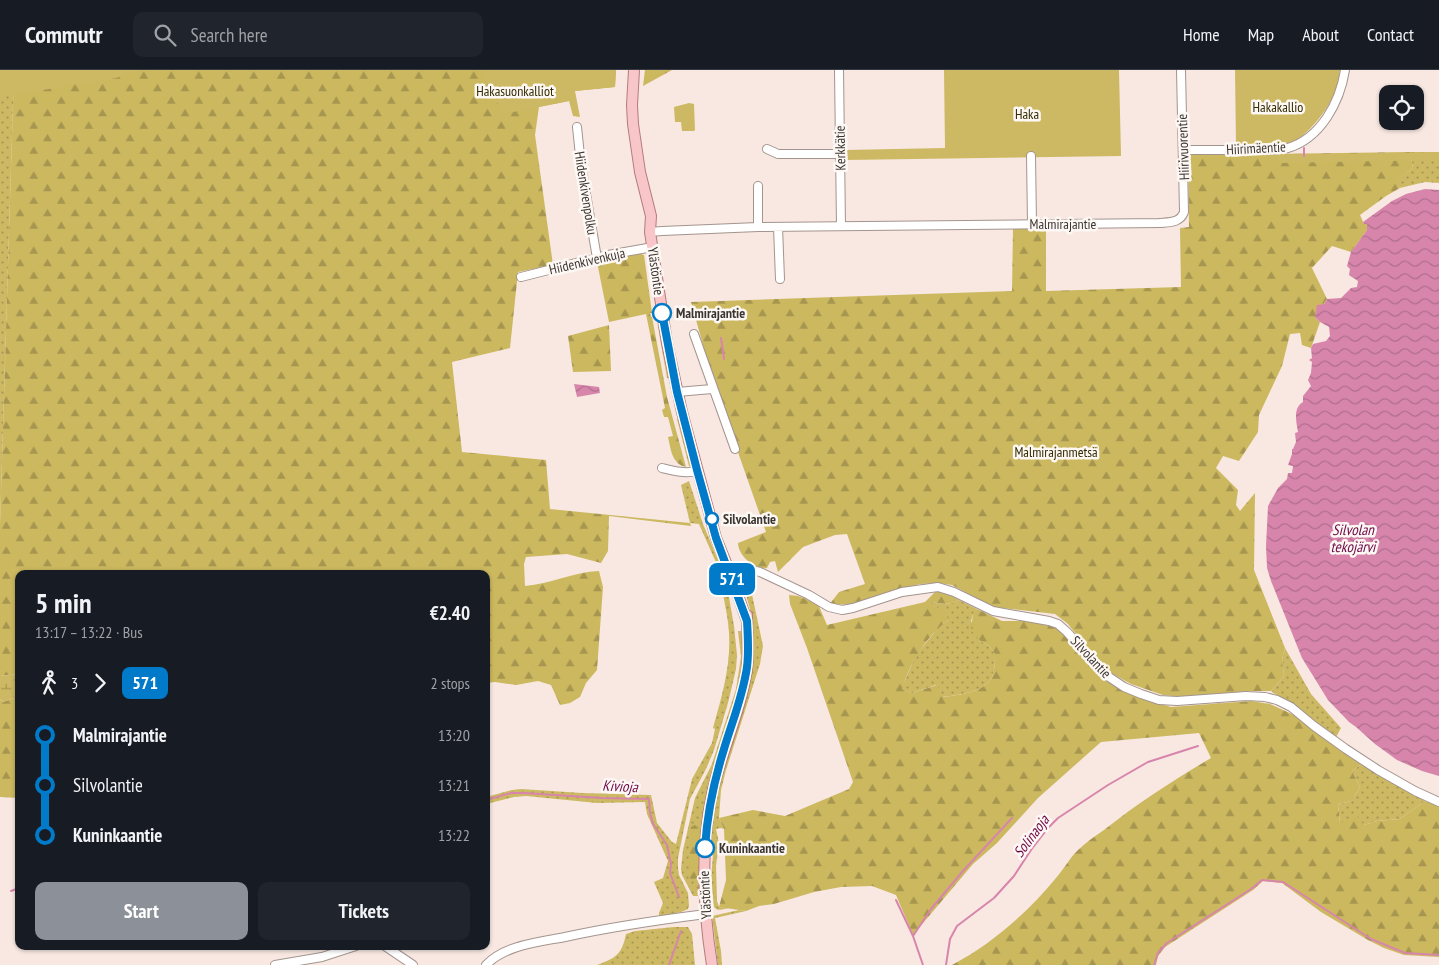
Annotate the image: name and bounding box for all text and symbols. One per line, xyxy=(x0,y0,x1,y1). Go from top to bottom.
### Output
search box xyxy=(133,12,483,57)
text: Commutr xyxy=(25,19,103,50)
icon: search xyxy=(151,21,179,49)
text: Search here xyxy=(191,23,268,47)
text: Home xyxy=(1183,23,1220,46)
text: Map xyxy=(1248,23,1274,46)
text: About xyxy=(1302,23,1339,46)
text: Contact xyxy=(1367,23,1414,46)
park label: Hakasuonkalliot xyxy=(476,82,554,100)
map controls xyxy=(1379,85,1424,130)
button: locate xyxy=(1379,85,1424,130)
park label: Hakakallio xyxy=(1253,98,1303,116)
park label: Haka xyxy=(1015,105,1039,123)
street label: Hiirivuorentie xyxy=(1173,113,1193,181)
street label: Kerkkätie xyxy=(831,125,849,171)
street label: Hiirimäentie xyxy=(1226,137,1287,159)
street label: Hiidenkivenpolku xyxy=(571,150,601,236)
street label: Malmirajantie xyxy=(1030,215,1097,233)
street label: Hiidenkivenkuja xyxy=(547,244,627,278)
street label: Ylästöntie xyxy=(644,246,668,297)
marker: Malmirajantie xyxy=(652,303,672,323)
place label: Malmirajantie xyxy=(676,304,745,322)
park label: Malmirajanmetsä xyxy=(1014,443,1098,461)
place label: Silvolantie xyxy=(723,510,776,528)
marker: Silvolantie xyxy=(705,512,719,526)
water label: Silvolan tekojärvi xyxy=(1331,520,1377,556)
line badge: 571 xyxy=(703,563,761,595)
text: 571 xyxy=(719,567,745,590)
text: 5 min xyxy=(35,584,92,621)
text: €2.40 xyxy=(430,601,470,625)
text: 13:17 – 13:22 · Bus xyxy=(35,622,143,642)
street label: Silvolantie xyxy=(1067,632,1115,682)
icon: walk xyxy=(35,669,63,697)
icon: forward xyxy=(86,669,114,697)
text: 571 xyxy=(132,671,158,694)
text: 3 xyxy=(71,673,78,693)
text: 2 stops xyxy=(430,673,470,693)
text: Malmirajantie xyxy=(73,723,167,747)
text: 13:20 xyxy=(438,725,470,745)
text: Silvolantie xyxy=(73,773,143,797)
text: 13:21 xyxy=(438,775,470,795)
water label: Kivioja xyxy=(602,776,639,796)
water label: Solinaoja xyxy=(1009,810,1054,861)
text: Kuninkaantie xyxy=(73,823,162,847)
text: 13:22 xyxy=(438,825,470,845)
marker: Kuninkaantie xyxy=(695,838,715,858)
place label: Kuninkaantie xyxy=(719,839,785,857)
street label: Ylästöntie xyxy=(695,870,715,920)
button: Start xyxy=(35,882,248,940)
button: Tickets xyxy=(258,882,470,940)

